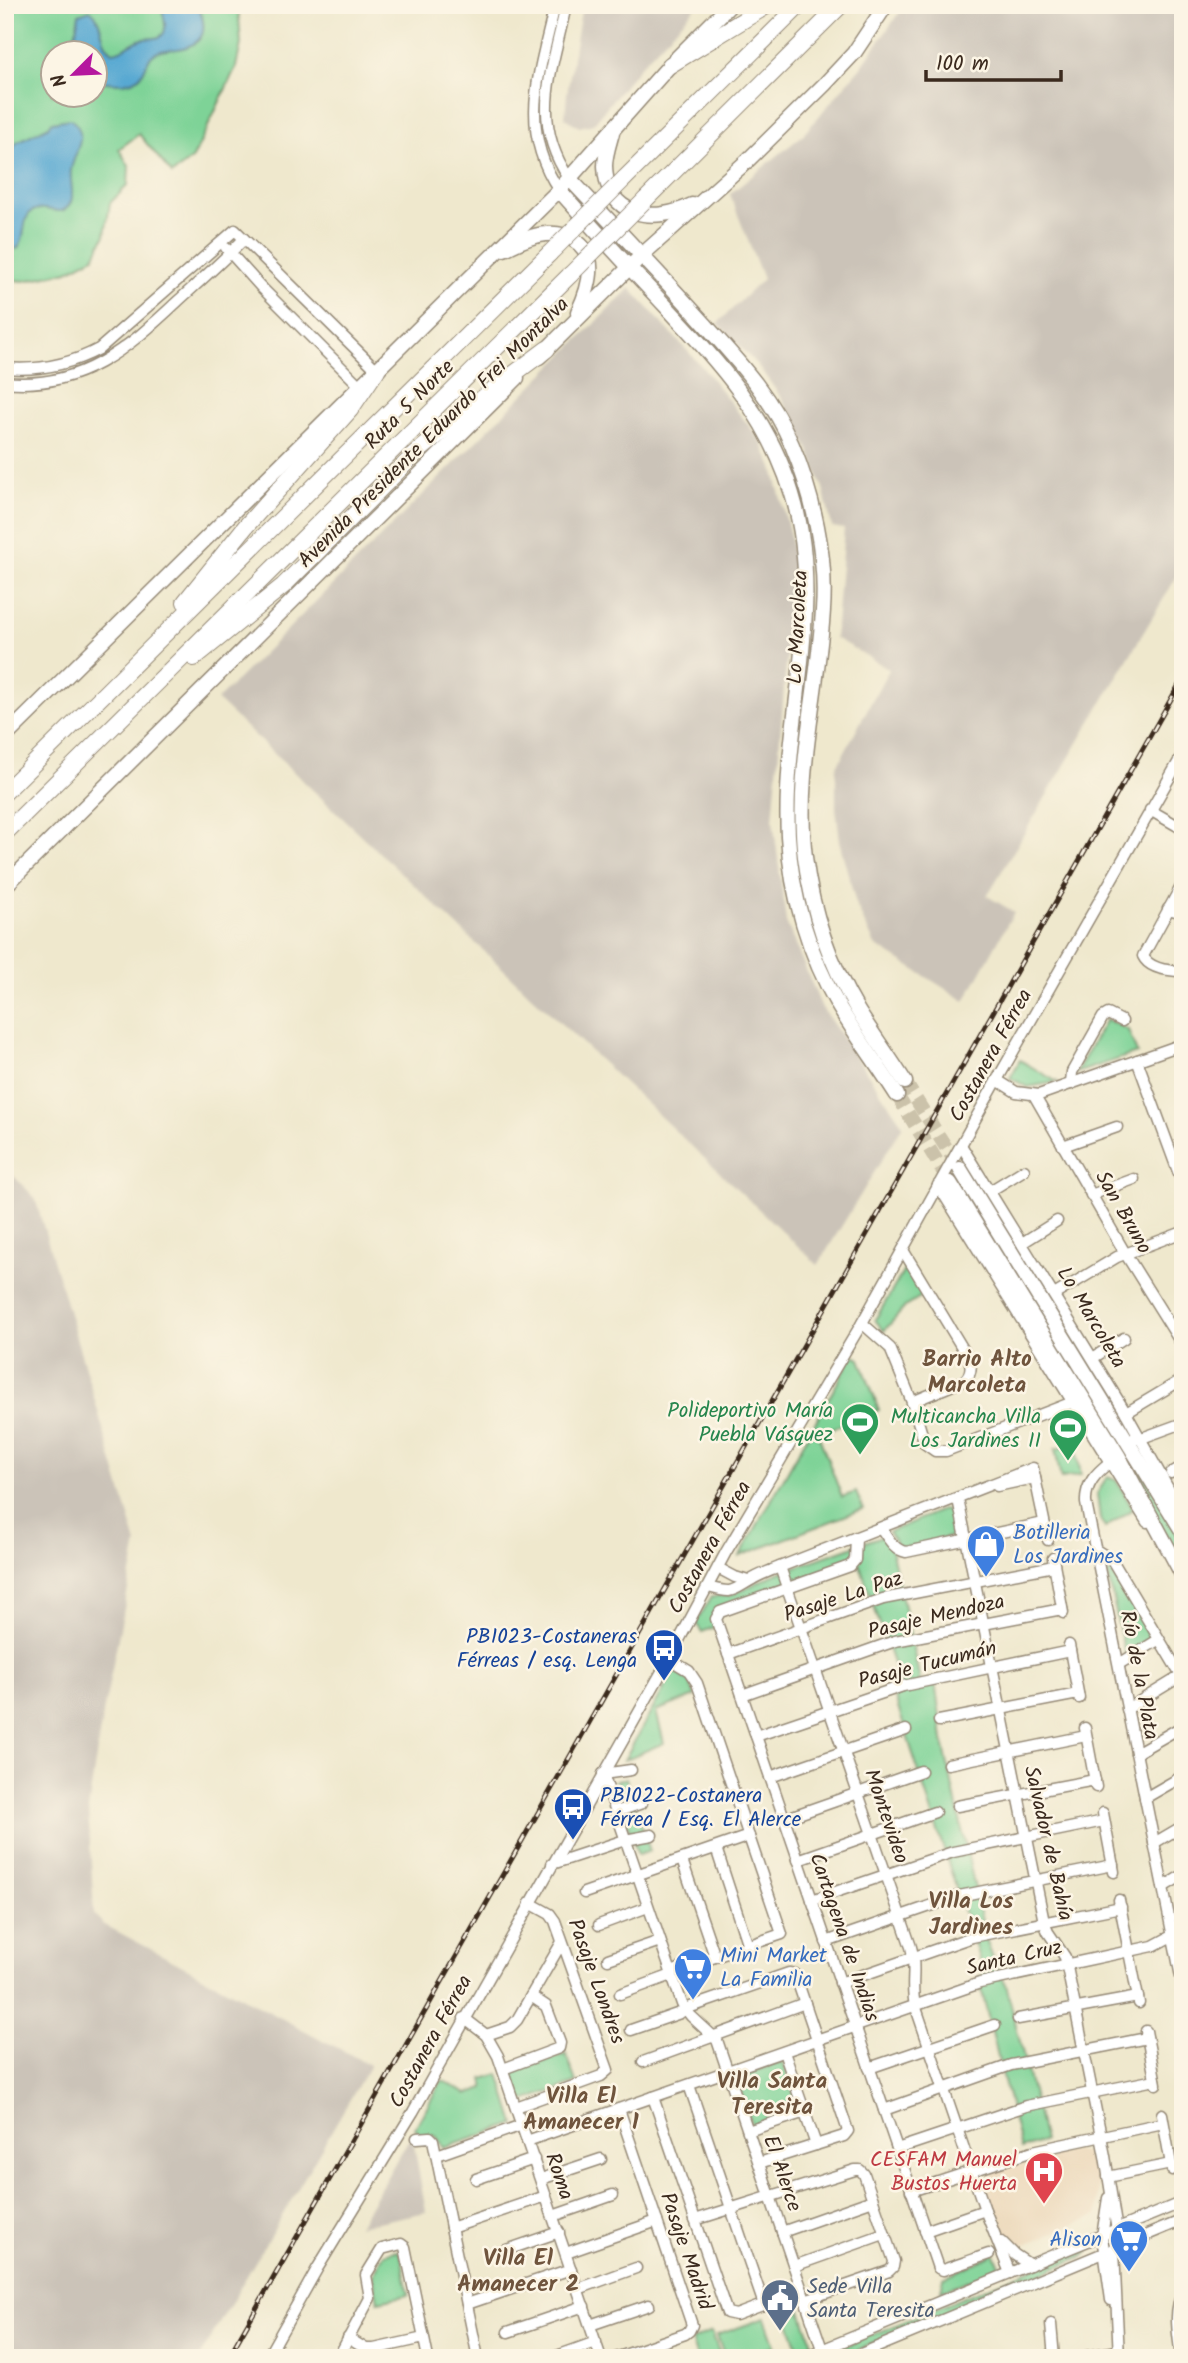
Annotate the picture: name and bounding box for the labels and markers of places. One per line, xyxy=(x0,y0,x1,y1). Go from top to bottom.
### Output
place label: Polideportivo María Puebla Vásquez xyxy=(667,1395,833,1452)
sports icon: Polideportivo María Puebla Vásquez xyxy=(839,1401,881,1456)
place label: Multicancha Villa Los Jardines II xyxy=(890,1401,1041,1458)
sports icon: Multicancha Villa Los Jardines II xyxy=(1047,1407,1089,1462)
place label: Botilleria Los Jardines xyxy=(1013,1517,1123,1574)
shop icon: Botilleria Los Jardines xyxy=(965,1523,1007,1578)
place label: PB1023-Costaneras Férreas / esq. Lenga xyxy=(457,1621,637,1678)
bus stop icon: PB1023-Costaneras Férreas / esq. Lenga xyxy=(643,1627,685,1682)
place label: PB1022-Costanera Férrea / Esq. El Alerce xyxy=(600,1780,802,1837)
bus stop icon: PB1022-Costanera Férrea / Esq. El Alerce xyxy=(552,1786,594,1841)
place label: Mini Market La Familia xyxy=(720,1940,828,1997)
supermarket icon: Mini Market La Familia xyxy=(672,1946,714,2001)
place label: CESFAM Manuel Bustos Huerta xyxy=(870,2144,1017,2201)
hospital icon: CESFAM Manuel Bustos Huerta xyxy=(1023,2150,1065,2205)
supermarket icon: Alison xyxy=(1108,2218,1150,2273)
place label: Alison xyxy=(1049,2224,1102,2257)
place label: Sede Villa Santa Teresita xyxy=(807,2271,935,2328)
public building icon: Sede Villa Santa Teresita xyxy=(759,2277,801,2332)

